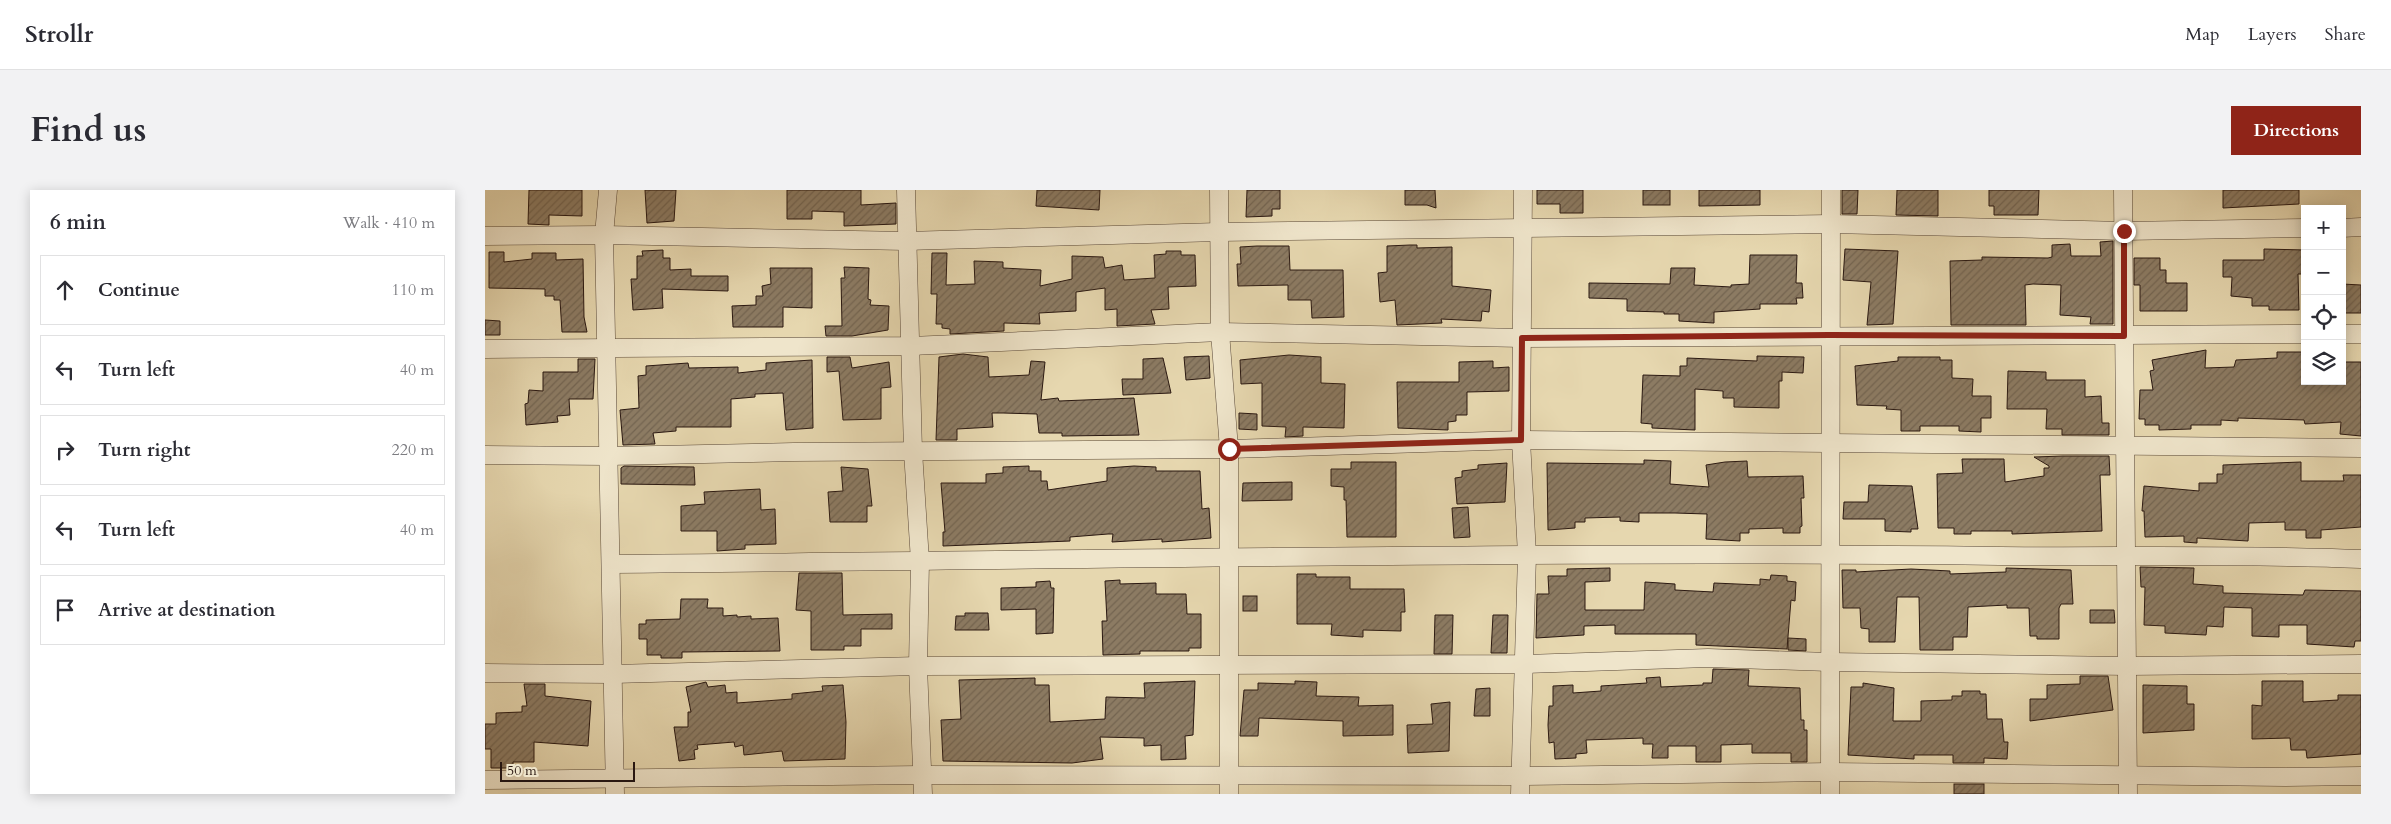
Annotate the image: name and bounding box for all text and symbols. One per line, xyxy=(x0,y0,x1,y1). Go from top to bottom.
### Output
text: Strollr xyxy=(25,18,93,51)
text: Map xyxy=(2185,22,2220,47)
text: Layers xyxy=(2248,22,2297,47)
text: Share xyxy=(2325,22,2366,47)
text: Find us xyxy=(30,106,146,154)
button: Directions xyxy=(2231,106,2361,155)
map controls xyxy=(2301,205,2346,385)
button: + xyxy=(2301,205,2346,250)
text: 6 min xyxy=(50,208,106,237)
text: Walk · 410 m xyxy=(343,212,435,234)
route end xyxy=(2113,220,2136,243)
button: − xyxy=(2301,250,2346,295)
icon: ahead xyxy=(51,276,79,304)
text: Continue xyxy=(98,277,180,303)
text: 110 m xyxy=(392,279,434,301)
button: locate xyxy=(2301,295,2346,340)
button: layers xyxy=(2301,340,2346,385)
icon: left xyxy=(51,356,79,384)
text: Turn left xyxy=(98,357,175,383)
text: 40 m xyxy=(400,359,434,381)
icon: right xyxy=(51,436,79,464)
text: Turn right xyxy=(98,437,190,463)
route start xyxy=(1218,438,1241,461)
text: 220 m xyxy=(392,439,434,461)
icon: left xyxy=(51,516,79,544)
text: Turn left xyxy=(98,517,175,543)
text: 40 m xyxy=(400,519,434,541)
icon: arrive xyxy=(51,596,79,624)
text: Arrive at destination xyxy=(98,597,275,623)
scale bar xyxy=(500,759,635,782)
text: 50 m xyxy=(507,761,537,780)

